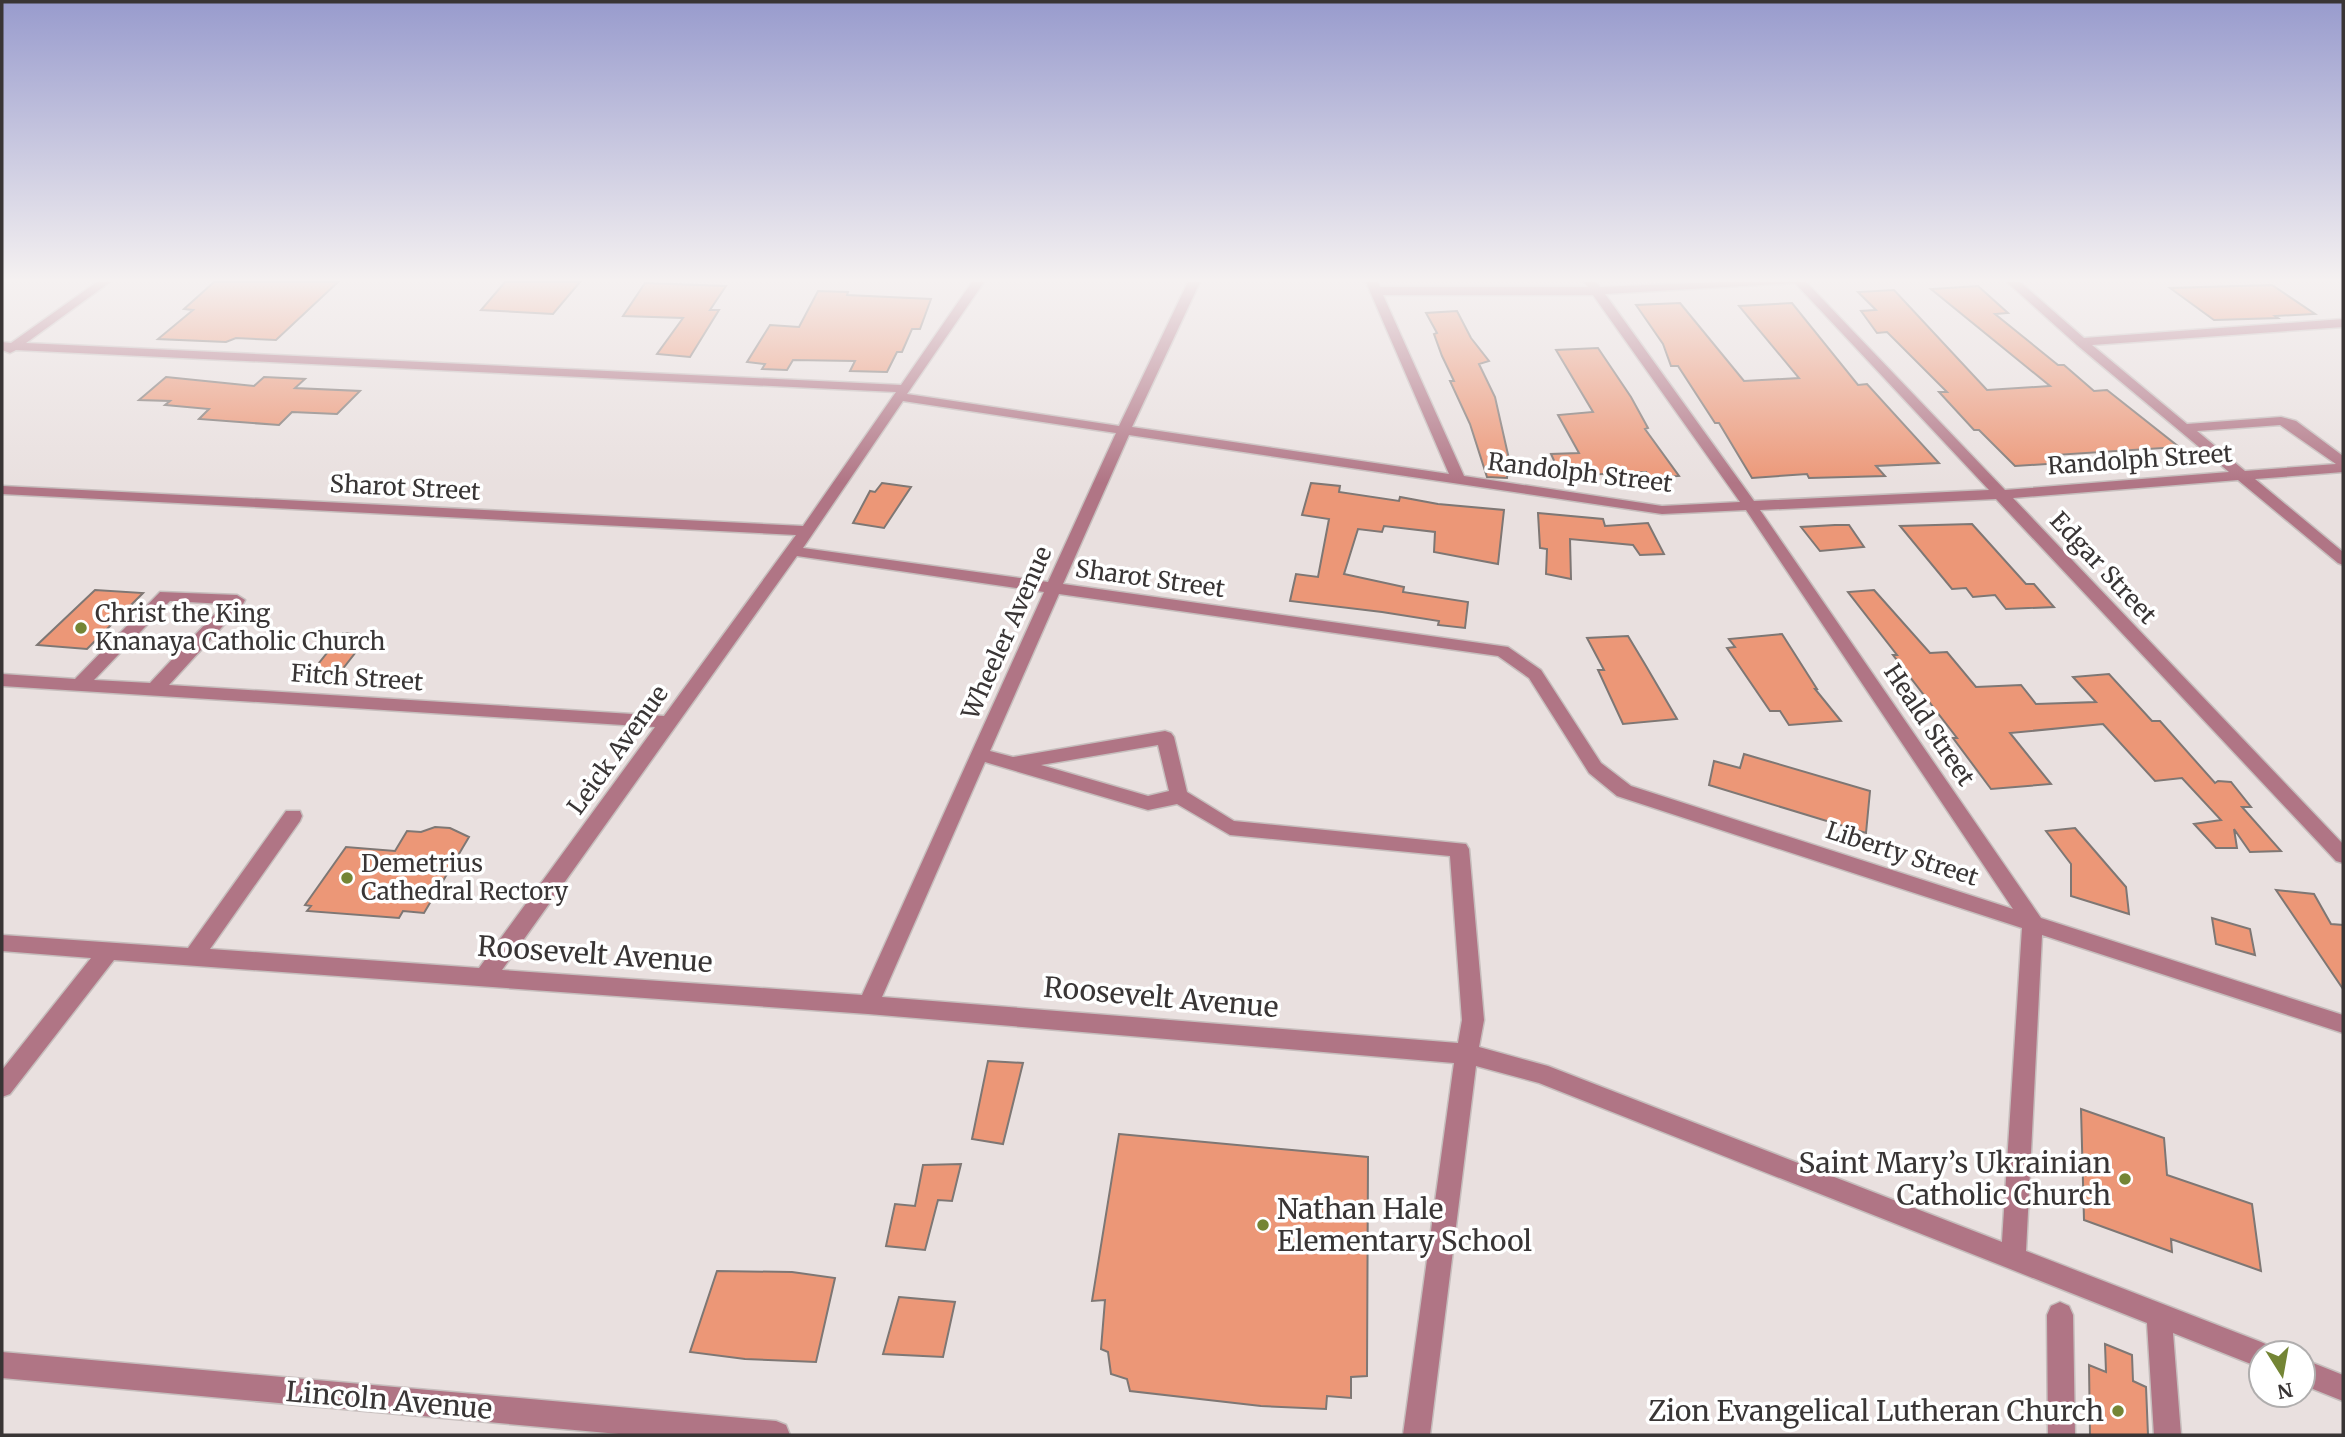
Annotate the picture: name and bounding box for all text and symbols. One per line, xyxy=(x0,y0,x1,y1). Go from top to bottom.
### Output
street label: Randolph Street xyxy=(2046,438,2234,481)
street label: Randolph Street xyxy=(1486,446,1675,499)
street label: Sharot Street xyxy=(329,468,482,507)
street label: Edgar Street xyxy=(2043,505,2164,631)
street label: Wheeler Avenue xyxy=(954,541,1059,725)
street label: Sharot Street xyxy=(1073,553,1227,604)
place label: Christ the King Knanaya Catholic Church xyxy=(95,598,386,657)
marker: Christ the King Knanaya Catholic Church xyxy=(73,620,89,636)
street label: Fitch Street xyxy=(290,657,425,698)
street label: Heald Street xyxy=(1877,658,1982,792)
street label: Leick Avenue xyxy=(560,679,675,820)
street label: Liberty Street xyxy=(1822,814,1983,893)
place label: Demetrius Cathedral Rectory xyxy=(361,848,568,907)
marker: Demetrius Cathedral Rectory xyxy=(339,870,355,886)
street label: Roosevelt Avenue xyxy=(476,928,714,980)
street label: Roosevelt Avenue xyxy=(1042,969,1280,1025)
place label: Saint Mary’s Ukrainian Catholic Church xyxy=(1798,1145,2111,1213)
marker: Saint Mary’s Ukrainian Catholic Church xyxy=(2117,1171,2133,1187)
place label: Nathan Hale Elementary School xyxy=(1277,1191,1532,1259)
marker: Nathan Hale Elementary School xyxy=(1255,1217,1271,1233)
north arrow xyxy=(2247,1339,2317,1409)
street label: Lincoln Avenue xyxy=(284,1373,494,1427)
text: N xyxy=(2276,1377,2295,1404)
place label: Zion Evangelical Lutheran Church xyxy=(1648,1393,2104,1429)
marker: Zion Evangelical Lutheran Church xyxy=(2110,1403,2126,1419)

